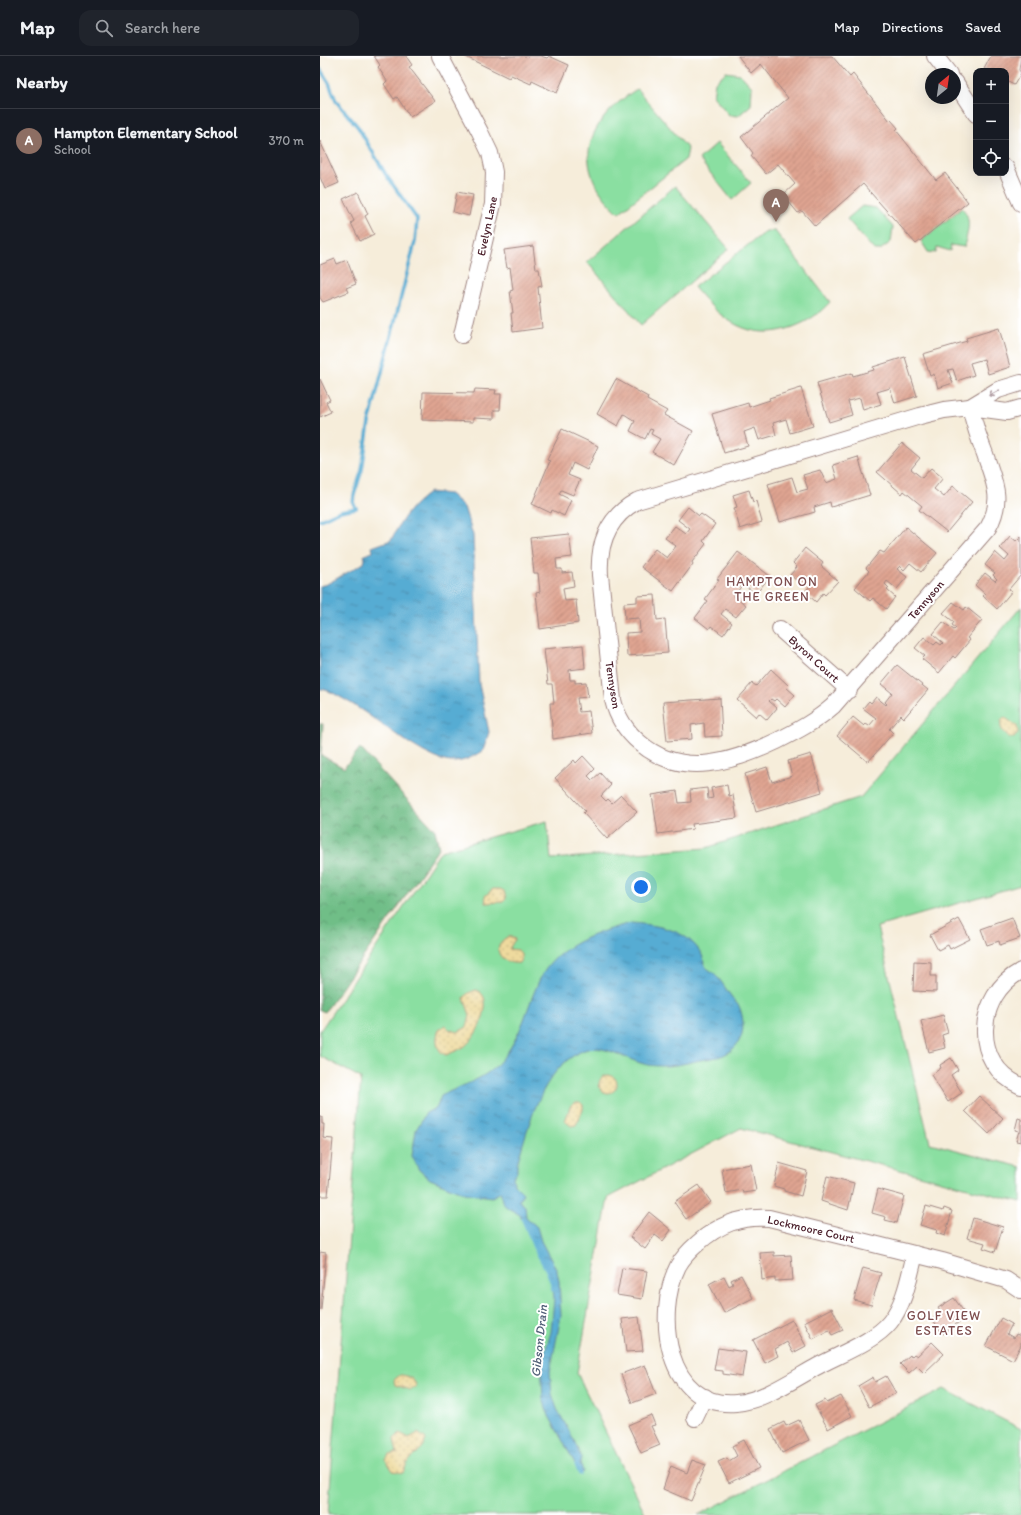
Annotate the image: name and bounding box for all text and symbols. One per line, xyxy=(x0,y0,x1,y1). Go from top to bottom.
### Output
search box xyxy=(79,10,359,46)
text: Map xyxy=(20,16,55,39)
icon: search xyxy=(93,17,115,39)
text: Search here xyxy=(125,19,200,37)
text: Map xyxy=(834,19,860,36)
text: Directions xyxy=(882,19,943,36)
text: Saved xyxy=(965,19,1001,36)
north arrow xyxy=(925,68,961,104)
map controls xyxy=(973,68,1009,176)
button: + xyxy=(973,68,1009,104)
text: Nearby xyxy=(16,72,68,92)
button: − xyxy=(973,104,1009,140)
text: Hampton Elementary School xyxy=(54,124,237,142)
text: A xyxy=(25,133,33,148)
text: 370 m xyxy=(269,133,304,148)
button: locate xyxy=(973,140,1009,176)
text: School xyxy=(54,142,91,157)
pin: A xyxy=(763,189,789,222)
street label: Evelyn Lane xyxy=(474,195,500,257)
one-way arrow xyxy=(989,389,1001,397)
district label: HAMPTON ON THE GREEN xyxy=(726,574,818,604)
street label: Tennyson xyxy=(905,577,947,623)
street label: Byron Court xyxy=(786,633,843,686)
street label: Tennyson xyxy=(602,660,624,710)
your location xyxy=(631,877,651,897)
street label: Lockmoore Court xyxy=(766,1212,856,1246)
water label: Gibson Drain xyxy=(528,1304,550,1378)
district label: GOLF VIEW ESTATES xyxy=(907,1308,981,1338)

